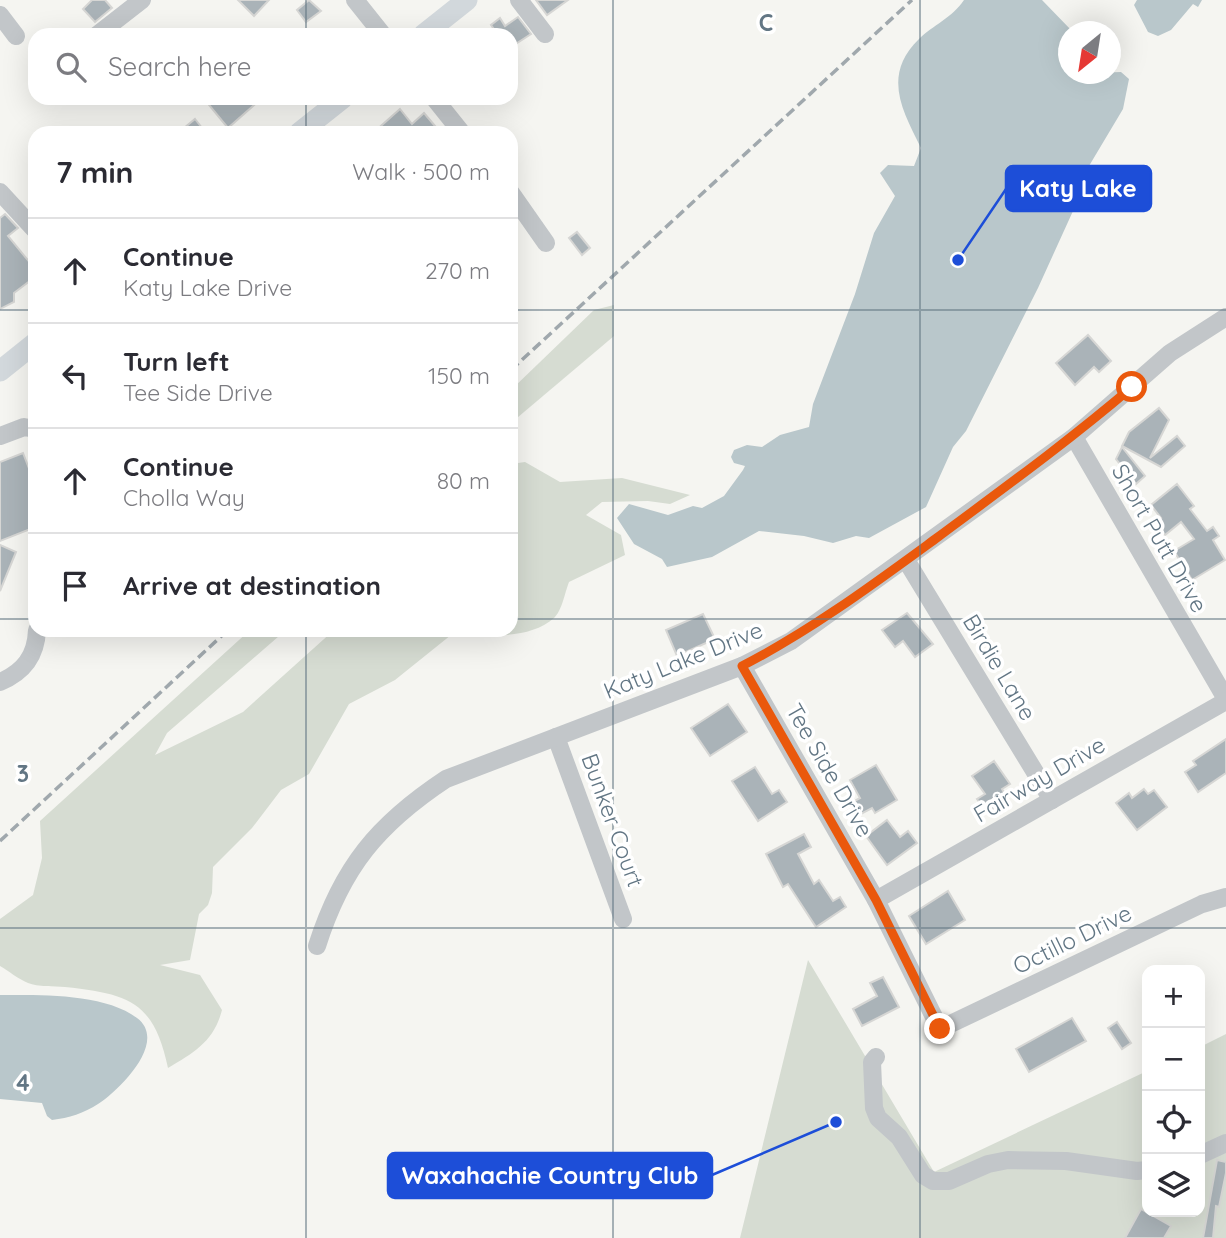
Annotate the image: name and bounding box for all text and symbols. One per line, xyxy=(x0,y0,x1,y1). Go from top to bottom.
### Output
text: C xyxy=(759,8,773,37)
north arrow xyxy=(1058,21,1121,84)
search box xyxy=(28,28,518,105)
icon: search xyxy=(52,48,90,86)
text: Search here xyxy=(108,50,252,83)
text: 7 min xyxy=(56,153,134,191)
text: Walk · 500 m xyxy=(352,157,490,186)
callout: Katy Lake xyxy=(1006,166,1151,211)
text: Katy Lake xyxy=(1019,173,1137,203)
text: Continue xyxy=(123,240,234,273)
icon: ahead xyxy=(56,252,94,290)
text: 270 m xyxy=(425,256,490,285)
text: Katy Lake Drive xyxy=(123,273,292,302)
text: Turn left xyxy=(123,345,230,378)
icon: left xyxy=(56,357,94,395)
text: 150 m xyxy=(428,361,490,390)
route start xyxy=(1116,371,1147,402)
text: Tee Side Drive xyxy=(123,378,273,407)
text: Continue xyxy=(123,450,234,483)
street label: Short Putt Drive xyxy=(1106,459,1214,617)
icon: ahead xyxy=(56,462,94,500)
text: 80 m xyxy=(437,466,490,495)
text: Cholla Way xyxy=(123,483,245,512)
icon: arrive xyxy=(56,567,94,605)
text: Arrive at destination xyxy=(123,569,381,602)
street label: Birdie Lane xyxy=(957,609,1043,725)
street label: Katy Lake Drive xyxy=(599,615,767,705)
street label: Tee Side Drive xyxy=(780,698,880,842)
street label: Fairway Drive xyxy=(968,730,1110,828)
street label: Bunker Court xyxy=(575,749,651,891)
text: 3 xyxy=(17,759,29,788)
street label: Octillo Drive xyxy=(1008,898,1136,980)
map controls xyxy=(1142,965,1205,1217)
button: + xyxy=(1142,965,1205,1028)
route end xyxy=(924,1013,955,1044)
button: − xyxy=(1142,1028,1205,1091)
text: 4 xyxy=(16,1068,30,1097)
button: locate xyxy=(1142,1091,1205,1154)
callout: Waxahachie Country Club xyxy=(388,1153,712,1198)
button: layers xyxy=(1142,1154,1205,1217)
text: Waxahachie Country Club xyxy=(402,1160,698,1190)

